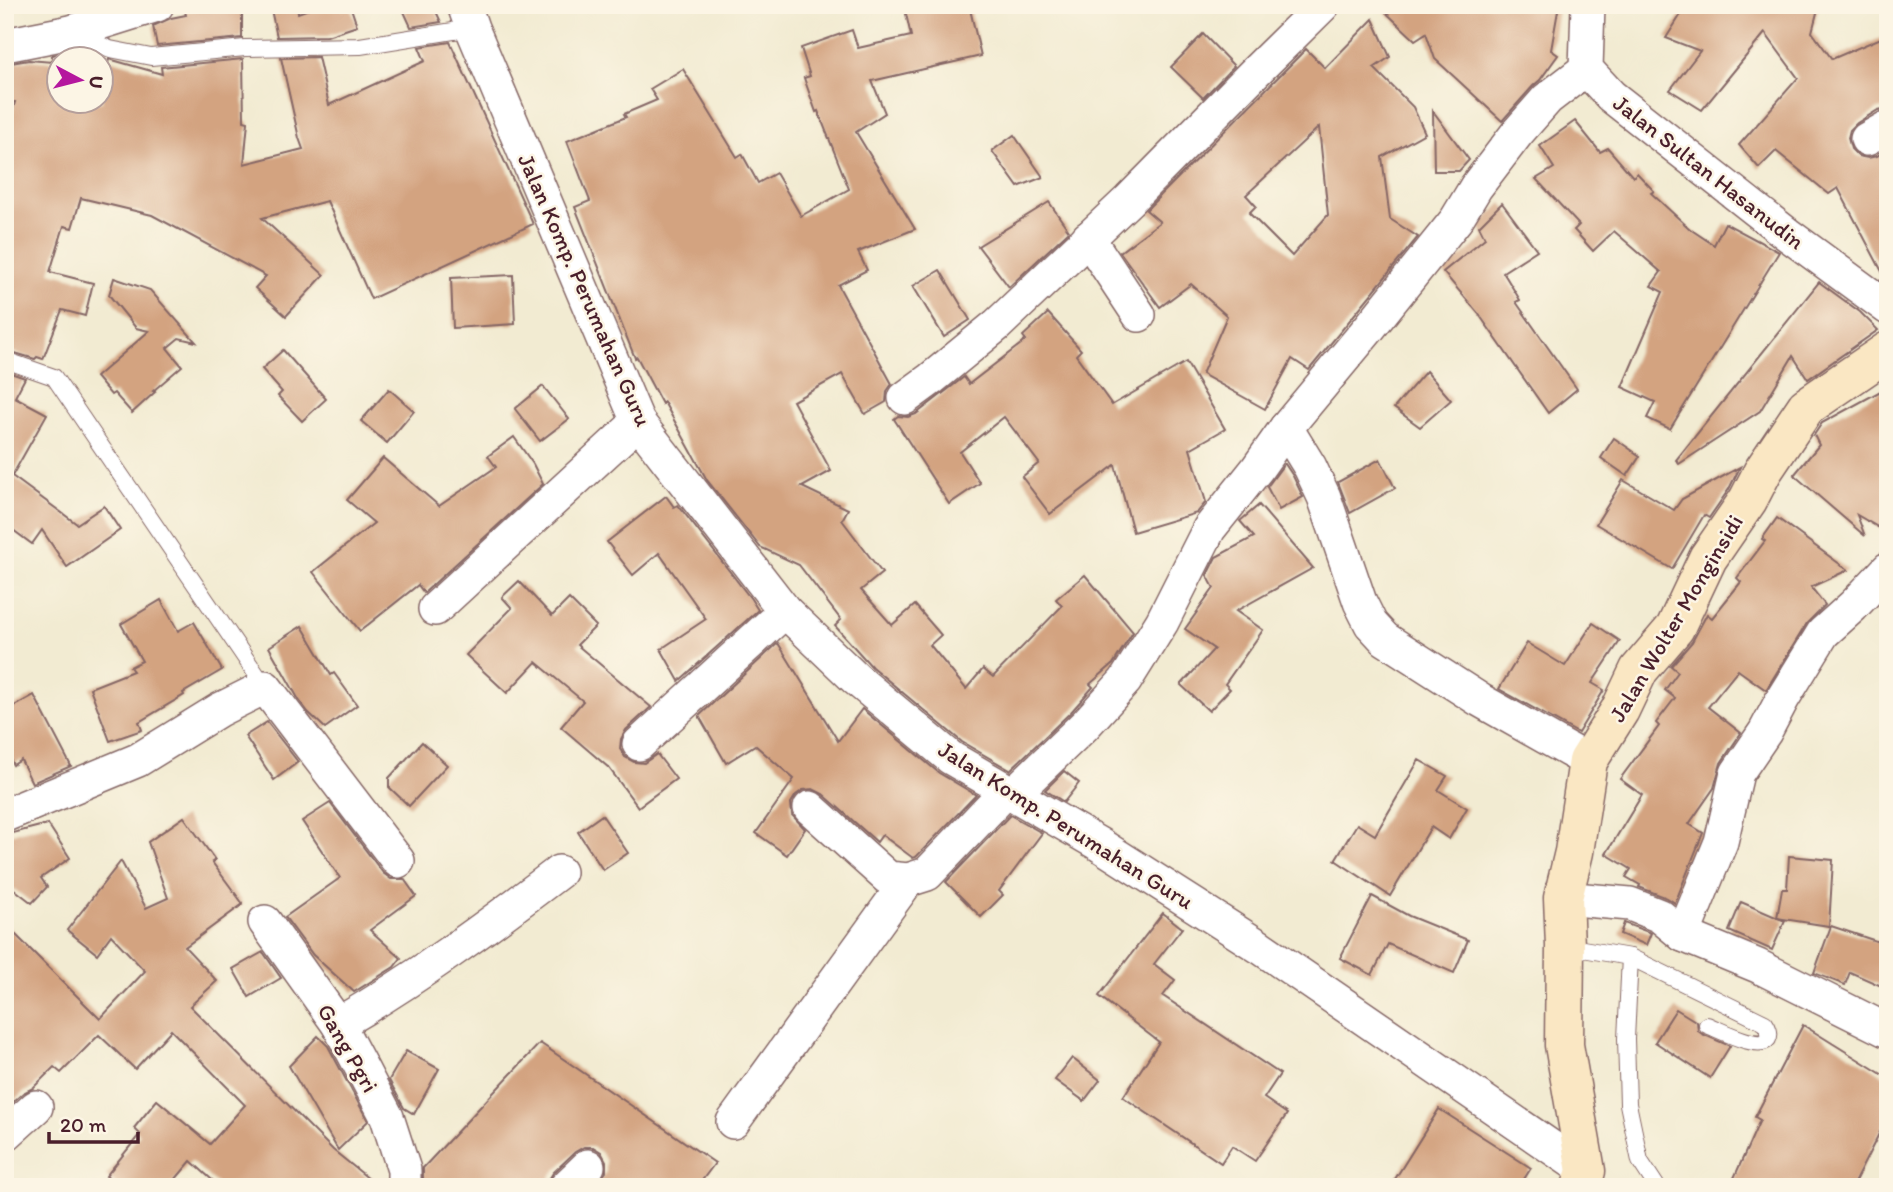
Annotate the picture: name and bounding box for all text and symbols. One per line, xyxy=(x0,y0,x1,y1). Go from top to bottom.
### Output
north arrow xyxy=(46,46,116,116)
text: U xyxy=(84,74,109,90)
street label: Jalan Sultan Hasanudin xyxy=(1608,89,1810,255)
street label: Jalan Komp. Perumahan Guru xyxy=(512,149,658,431)
street label: Jalan Wolter Monginsidi xyxy=(1603,509,1749,727)
street label: Jalan Komp. Perumahan Guru xyxy=(933,735,1199,915)
street label: Gang Pgri xyxy=(311,999,385,1097)
scale bar xyxy=(49,1101,138,1145)
text: 20 m xyxy=(60,1112,107,1137)

